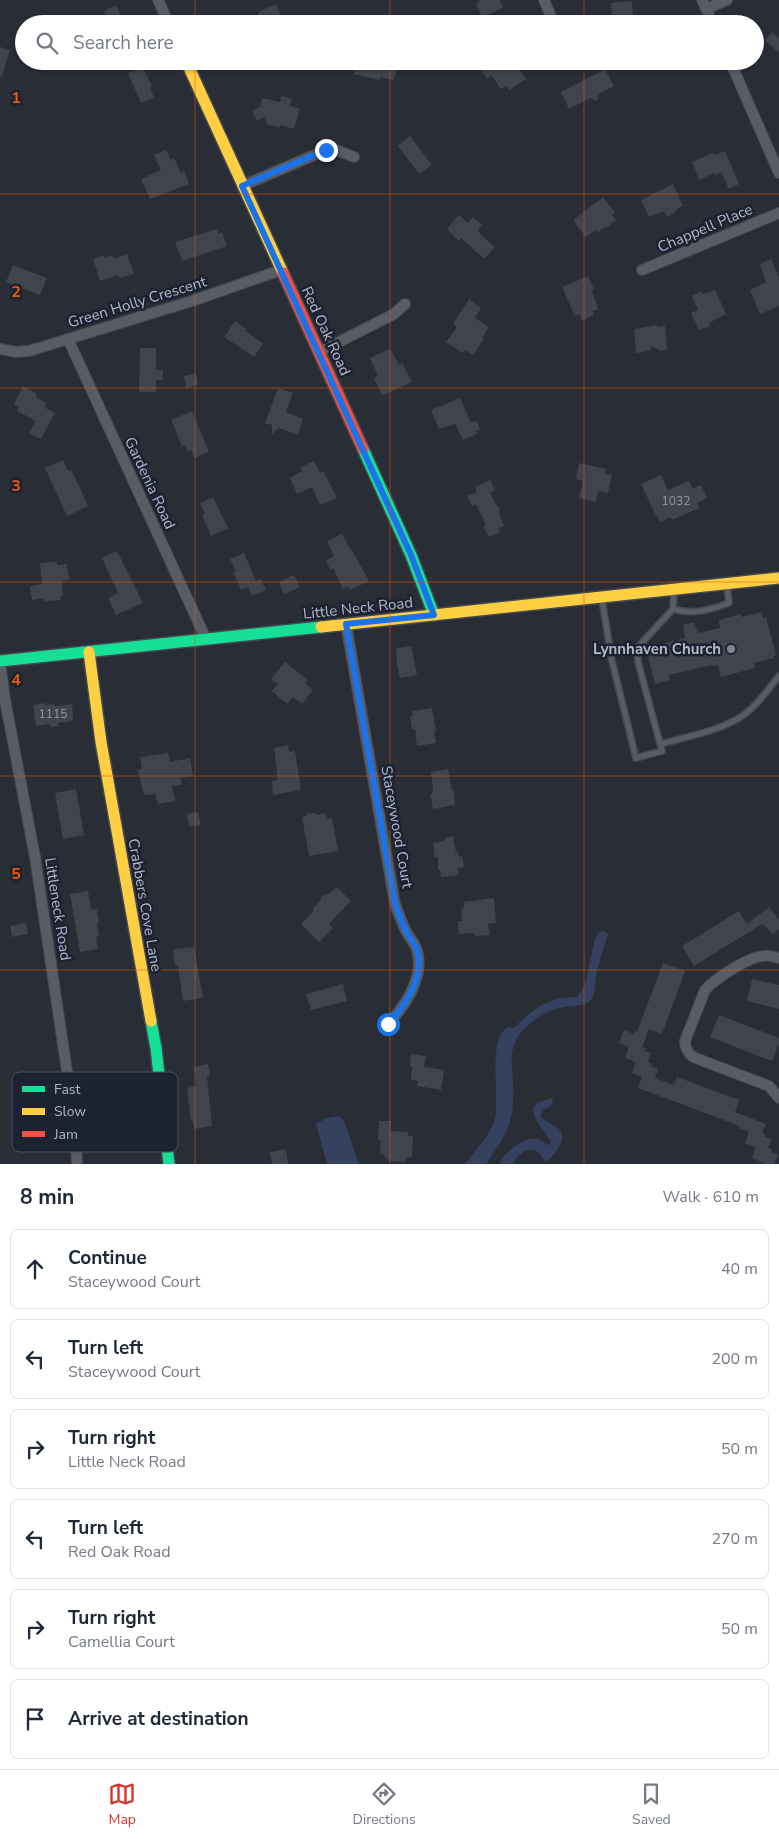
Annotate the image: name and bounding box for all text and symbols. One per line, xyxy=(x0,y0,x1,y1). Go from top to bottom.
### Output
search box xyxy=(15,15,764,70)
icon: search xyxy=(33,29,61,57)
text: Search here xyxy=(73,30,174,56)
text: 1 xyxy=(11,87,21,109)
route end xyxy=(315,139,338,162)
street label: Chappell Place xyxy=(654,199,756,257)
street label: Green Holly Crescent xyxy=(65,271,209,333)
text: 2 xyxy=(11,281,21,303)
street label: Red Oak Road xyxy=(297,283,355,379)
street label: Gardenia Road xyxy=(120,434,180,532)
text: 3 xyxy=(11,475,21,497)
house number: 1032 xyxy=(662,493,690,509)
street label: Little Neck Road xyxy=(302,592,414,624)
place label: Lynnhaven Church xyxy=(593,639,721,659)
marker: Lynnhaven Church xyxy=(725,643,737,655)
text: 4 xyxy=(11,669,21,691)
house number: 1115 xyxy=(39,706,67,722)
street label: Staceywood Court xyxy=(376,764,418,891)
street label: Crabbers Cove Lane xyxy=(123,837,167,973)
street label: Littleneck Road xyxy=(40,856,76,962)
text: 5 xyxy=(11,863,21,885)
route start xyxy=(377,1013,400,1036)
legend xyxy=(12,1072,178,1152)
text: Fast xyxy=(54,1080,80,1099)
text: Slow xyxy=(54,1102,86,1121)
text: Jam xyxy=(53,1125,78,1144)
text: 8 min xyxy=(20,1183,74,1211)
text: Walk · 610 m xyxy=(663,1186,759,1208)
text: Continue xyxy=(68,1245,147,1271)
icon: ahead xyxy=(21,1255,49,1283)
text: 40 m xyxy=(721,1258,758,1280)
text: Staceywood Court xyxy=(68,1271,200,1293)
text: Turn left xyxy=(68,1335,143,1361)
icon: left xyxy=(21,1345,49,1373)
text: 200 m xyxy=(711,1348,758,1370)
text: Staceywood Court xyxy=(68,1361,200,1383)
text: Turn right xyxy=(68,1425,155,1451)
icon: right xyxy=(21,1435,49,1463)
text: 50 m xyxy=(721,1438,758,1460)
text: Little Neck Road xyxy=(68,1451,186,1473)
text: Turn left xyxy=(68,1515,143,1541)
icon: left xyxy=(21,1525,49,1553)
text: 270 m xyxy=(711,1528,758,1550)
text: Red Oak Road xyxy=(68,1541,171,1563)
text: Turn right xyxy=(68,1605,155,1631)
icon: right xyxy=(21,1615,49,1643)
text: 50 m xyxy=(721,1618,758,1640)
text: Camellia Court xyxy=(68,1631,175,1653)
icon: arrive xyxy=(21,1705,49,1733)
text: Arrive at destination xyxy=(68,1706,249,1732)
tab: Map xyxy=(108,1780,136,1829)
tab: Directions xyxy=(353,1780,416,1829)
tab: Saved xyxy=(632,1780,671,1829)

